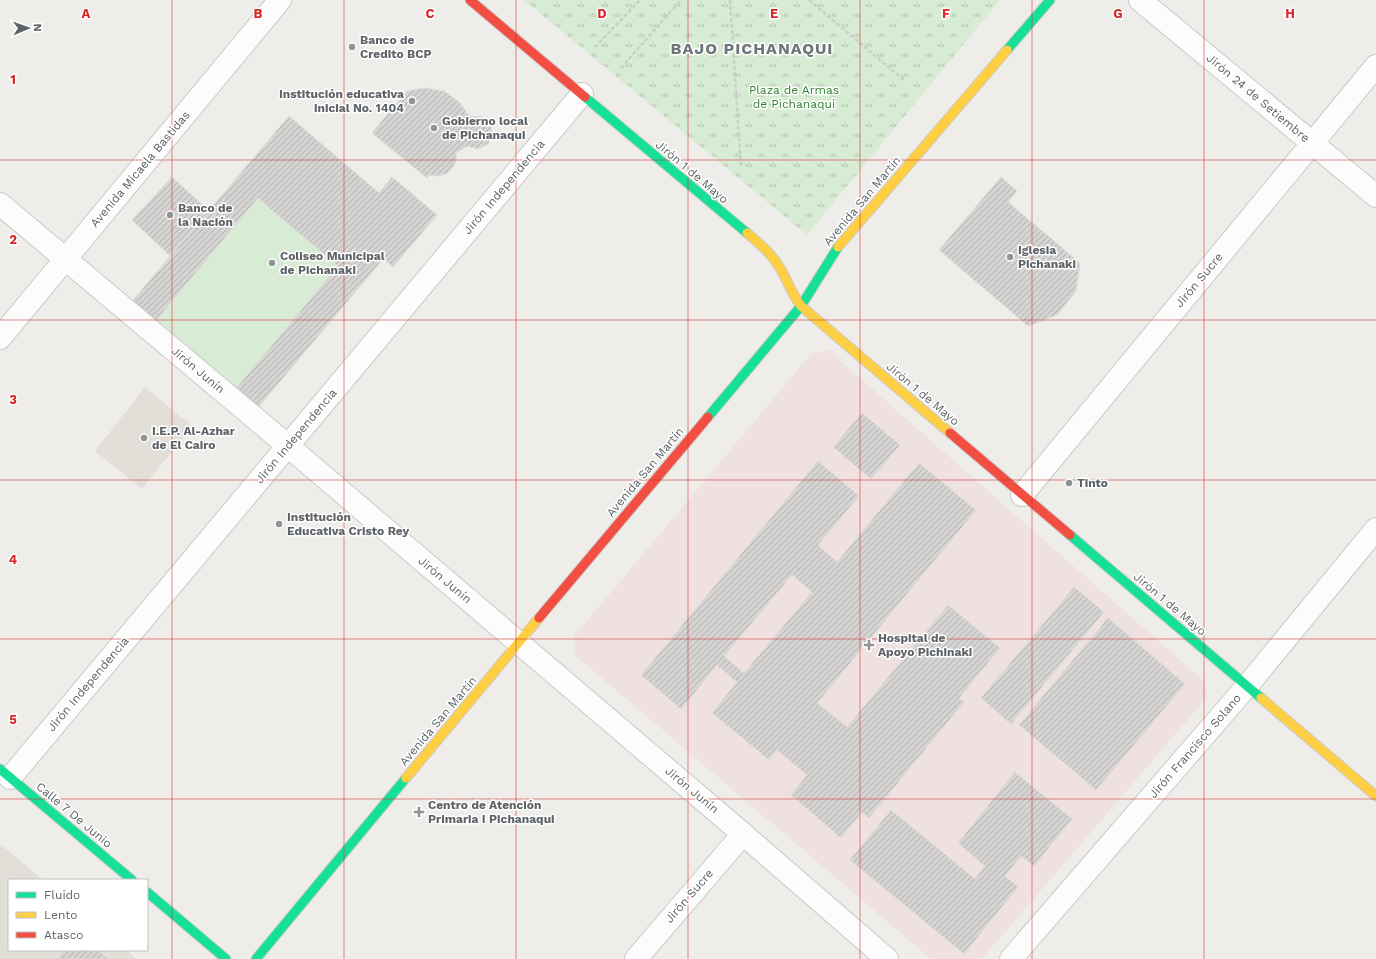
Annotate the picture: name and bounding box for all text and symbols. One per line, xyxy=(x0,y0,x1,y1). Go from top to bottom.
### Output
text: A xyxy=(82,6,91,21)
text: B xyxy=(254,6,263,21)
text: C xyxy=(426,6,435,21)
text: D xyxy=(597,6,607,21)
text: E xyxy=(770,6,778,21)
text: F xyxy=(942,6,950,21)
text: G xyxy=(1113,6,1123,21)
text: H xyxy=(1285,6,1295,21)
north arrow xyxy=(8,8,48,48)
text: N xyxy=(31,23,44,32)
place label: Banco de Credito BCP xyxy=(360,33,431,61)
district label: BAJO PICHANAQUI xyxy=(671,39,833,58)
marker: Banco de Credito BCP xyxy=(347,42,357,52)
street label: Jirón 24 de Setiembre xyxy=(1204,51,1312,145)
text: 1 xyxy=(10,72,16,87)
park label: Plaza de Armas de Pichanaqui xyxy=(749,83,839,111)
place label: Institución educativa inicial No. 1404 xyxy=(279,87,404,115)
marker: Institución educativa inicial No. 1404 xyxy=(407,96,417,106)
street label: Avenida Micaela Bastidas xyxy=(87,108,193,230)
place label: Gobierno local de Pichanaqui xyxy=(442,114,528,142)
marker: Gobierno local de Pichanaqui xyxy=(429,123,439,133)
street label: Jirón Independencia xyxy=(460,137,548,237)
street label: Jirón 1 de Mayo xyxy=(653,138,731,206)
street label: Avenida San Martín xyxy=(820,153,904,249)
place label: Banco de la Nación xyxy=(178,201,233,229)
marker: Banco de la Nación xyxy=(165,210,175,220)
text: 2 xyxy=(9,232,17,247)
place label: Iglesia Pichanaki xyxy=(1018,243,1076,271)
place label: Coliseo Municipal de Pichanaki xyxy=(280,249,385,277)
street label: Jirón Sucre xyxy=(1172,250,1226,310)
marker: Iglesia Pichanaki xyxy=(1005,252,1015,262)
marker: Coliseo Municipal de Pichanaki xyxy=(267,258,277,268)
street label: Jirón Junín xyxy=(169,344,227,396)
street label: Jirón 1 de Mayo xyxy=(884,360,962,428)
street label: Jirón Independencia xyxy=(252,386,340,486)
text: 3 xyxy=(9,392,17,407)
place label: I.E.P. Al-Azhar de El Cairo xyxy=(152,424,236,452)
street label: Avenida San Martín xyxy=(603,424,687,520)
marker: I.E.P. Al-Azhar de El Cairo xyxy=(139,433,149,443)
place label: Tinto xyxy=(1077,476,1108,490)
marker: Tinto xyxy=(1064,478,1074,488)
place label: Institución Educativa Cristo Rey xyxy=(287,510,410,538)
marker: Institución Educativa Cristo Rey xyxy=(274,519,284,529)
text: 4 xyxy=(9,552,18,567)
street label: Jirón Junín xyxy=(416,554,474,606)
street label: Jirón 1 de Mayo xyxy=(1131,570,1209,638)
place label: Hospital de Apoyo Pichinaki xyxy=(878,631,972,659)
street label: Jirón Independencia xyxy=(44,634,132,734)
marker: Hospital de Apoyo Pichinaki xyxy=(863,639,875,651)
street label: Avenida San Martín xyxy=(396,673,480,769)
street label: Jirón Francisco Solano xyxy=(1146,691,1244,801)
text: 5 xyxy=(9,712,17,727)
street label: Jirón Junín xyxy=(663,764,721,816)
street label: Calle 7 De Junio xyxy=(33,779,115,851)
place label: Centro de Atención Primaria I Pichanaqui xyxy=(428,798,555,826)
marker: Centro de Atención Primaria I Pichanaqui xyxy=(413,806,425,818)
street label: Jirón Sucre xyxy=(662,866,716,926)
legend xyxy=(8,879,148,951)
text: Fluido xyxy=(44,888,80,902)
text: Lento xyxy=(44,908,78,922)
text: Atasco xyxy=(44,928,84,942)

